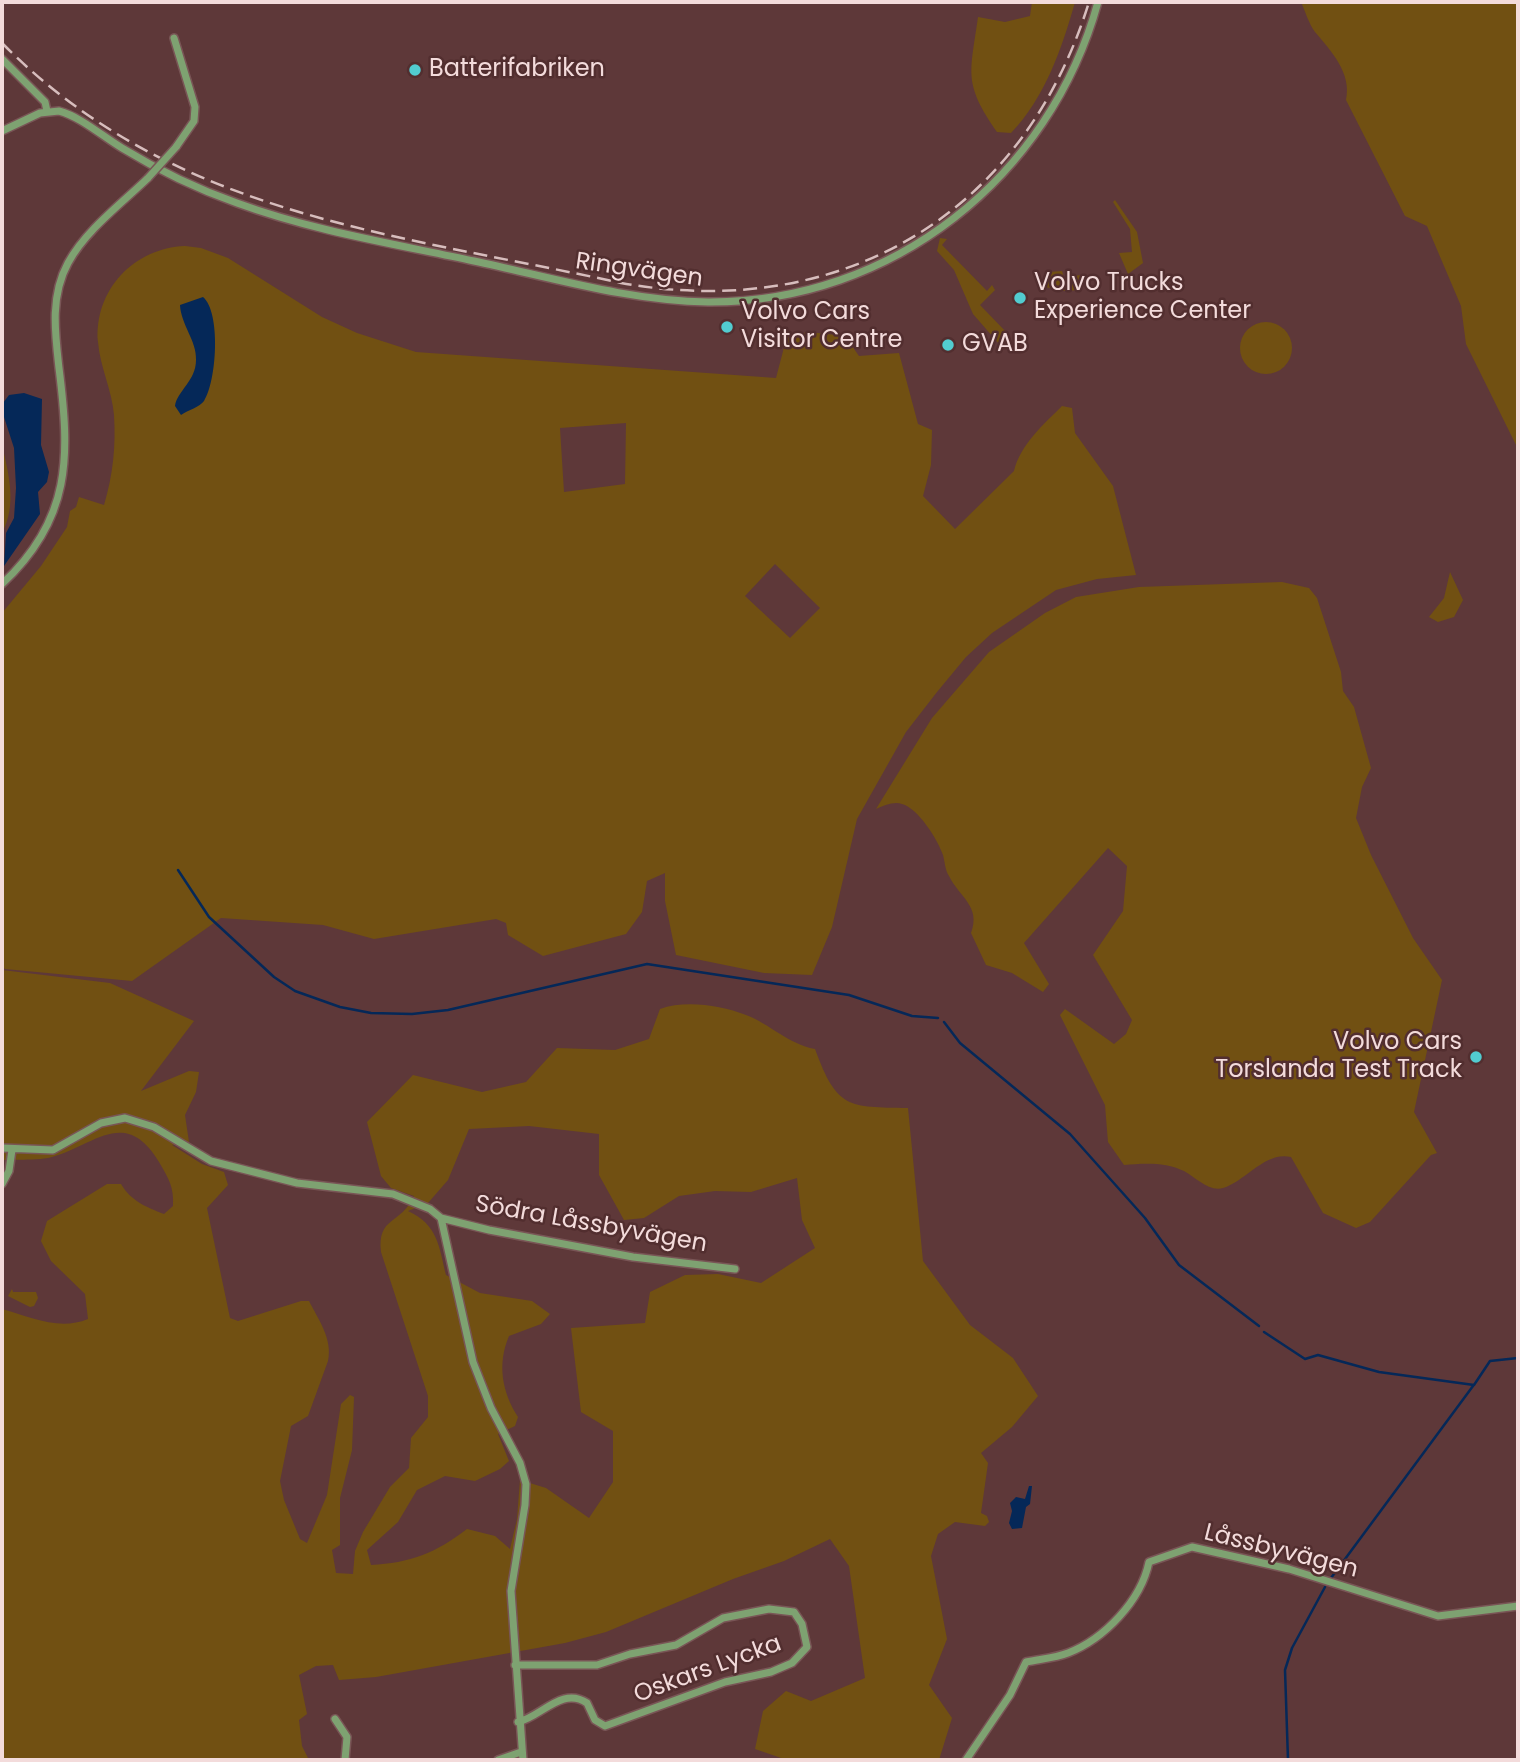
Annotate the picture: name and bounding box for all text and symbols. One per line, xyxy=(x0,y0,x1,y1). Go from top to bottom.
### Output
place label: Batterifabriken xyxy=(429,56,605,84)
marker: Batterifabriken xyxy=(407,62,423,78)
street label: Ringvägen xyxy=(574,248,704,294)
place label: Volvo Trucks Experience Center xyxy=(1034,270,1251,326)
marker: Volvo Trucks Experience Center xyxy=(1012,290,1028,306)
place label: Volvo Cars Visitor Centre xyxy=(741,299,902,355)
marker: Volvo Cars Visitor Centre xyxy=(719,319,735,335)
place label: GVAB xyxy=(962,331,1028,359)
marker: GVAB xyxy=(940,337,956,353)
place label: Volvo Cars Torslanda Test Track xyxy=(1215,1029,1462,1085)
marker: Volvo Cars Torslanda Test Track xyxy=(1468,1049,1484,1065)
street label: Södra Låssbyvägen xyxy=(473,1190,709,1260)
street label: Låssbyvägen xyxy=(1201,1519,1361,1585)
street label: Oskars Lycka xyxy=(630,1630,786,1710)

